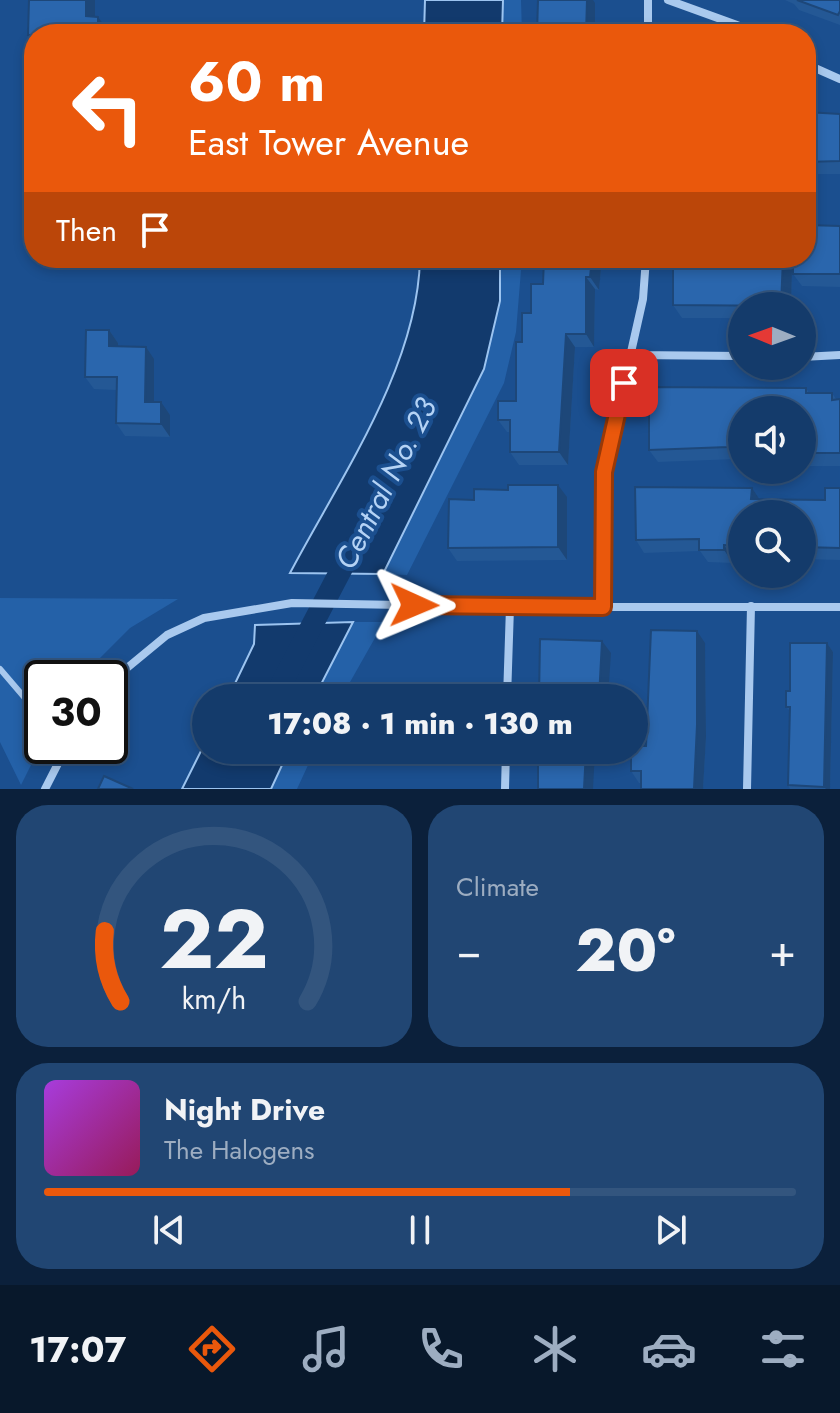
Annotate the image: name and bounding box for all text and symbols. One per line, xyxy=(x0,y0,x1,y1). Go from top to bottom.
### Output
text: 60 m xyxy=(188,41,325,122)
icon: left xyxy=(56,56,160,160)
text: East Tower Avenue xyxy=(188,116,469,168)
icon: arrive xyxy=(133,208,177,252)
text: Then xyxy=(56,209,117,252)
north arrow xyxy=(728,292,816,380)
map controls xyxy=(728,292,816,588)
pin xyxy=(590,349,658,417)
icon: arrive xyxy=(602,361,646,405)
water label: Central No. 23 xyxy=(324,390,448,577)
button: sound xyxy=(728,396,816,484)
button: search xyxy=(728,500,816,588)
position arrow xyxy=(372,563,456,647)
speed limit sign: 30 xyxy=(24,660,128,764)
text: 17:08 · 1 min · 130 m xyxy=(267,702,573,745)
text: Climate xyxy=(456,868,539,906)
text: 22 xyxy=(159,879,269,999)
text: 20° xyxy=(576,907,675,994)
text: − xyxy=(456,919,482,983)
text: + xyxy=(769,919,796,983)
text: km/h xyxy=(182,978,246,1020)
text: Night Drive xyxy=(164,1088,325,1131)
text: The Halogens xyxy=(164,1131,315,1169)
icon: previous xyxy=(147,1208,191,1252)
icon: pause xyxy=(398,1208,442,1252)
icon: next xyxy=(649,1208,693,1252)
icon: directions xyxy=(184,1321,240,1377)
icon: music xyxy=(298,1321,354,1377)
icon: phone xyxy=(413,1321,469,1377)
icon: climate xyxy=(527,1321,583,1377)
icon: car xyxy=(641,1321,697,1377)
icon: filters xyxy=(755,1321,811,1377)
text: 17:07 xyxy=(29,1323,126,1375)

